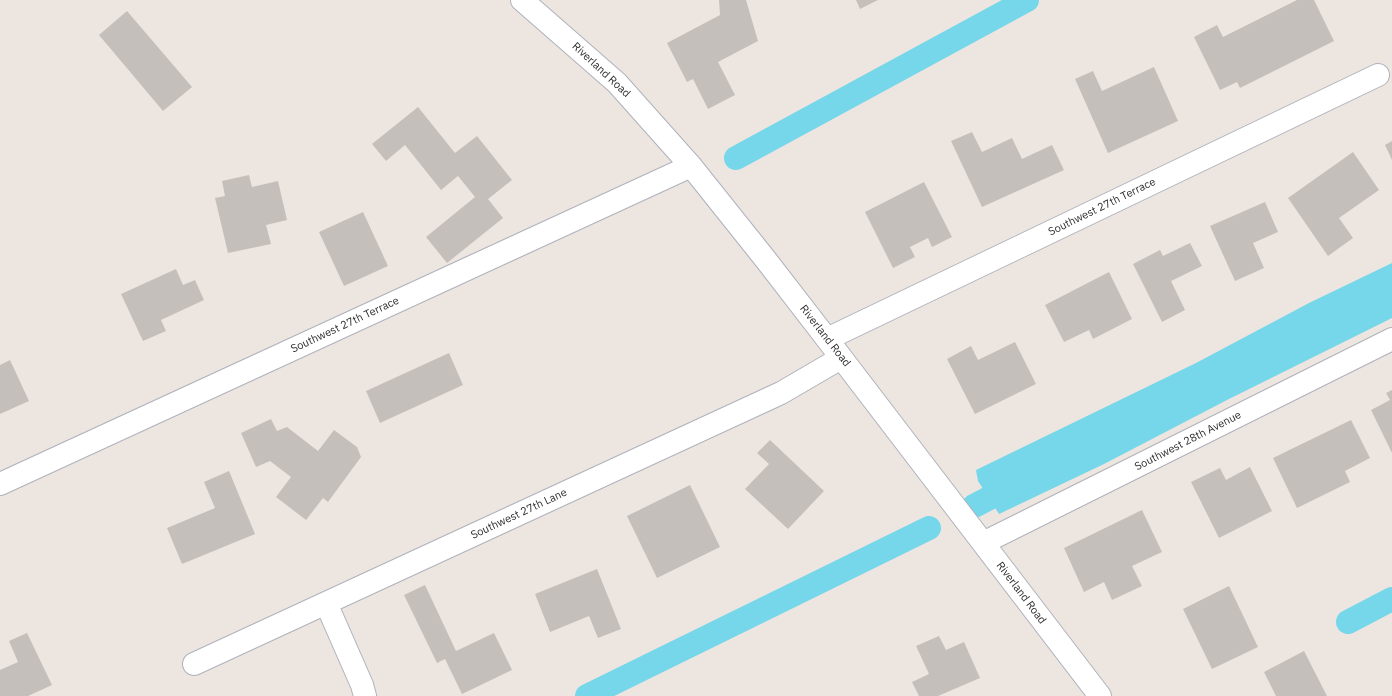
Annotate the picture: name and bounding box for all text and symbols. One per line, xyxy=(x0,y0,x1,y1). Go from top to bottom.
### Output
street label: Riverland Road xyxy=(569,40,633,100)
street label: Southwest 27th Terrace xyxy=(1046,175,1158,239)
street label: Southwest 27th Terrace xyxy=(289,294,401,356)
street label: Riverland Road xyxy=(797,303,853,369)
street label: Southwest 28th Avenue xyxy=(1133,408,1243,474)
street label: Southwest 27th Lane xyxy=(469,486,569,542)
street label: Riverland Road xyxy=(993,559,1049,627)

